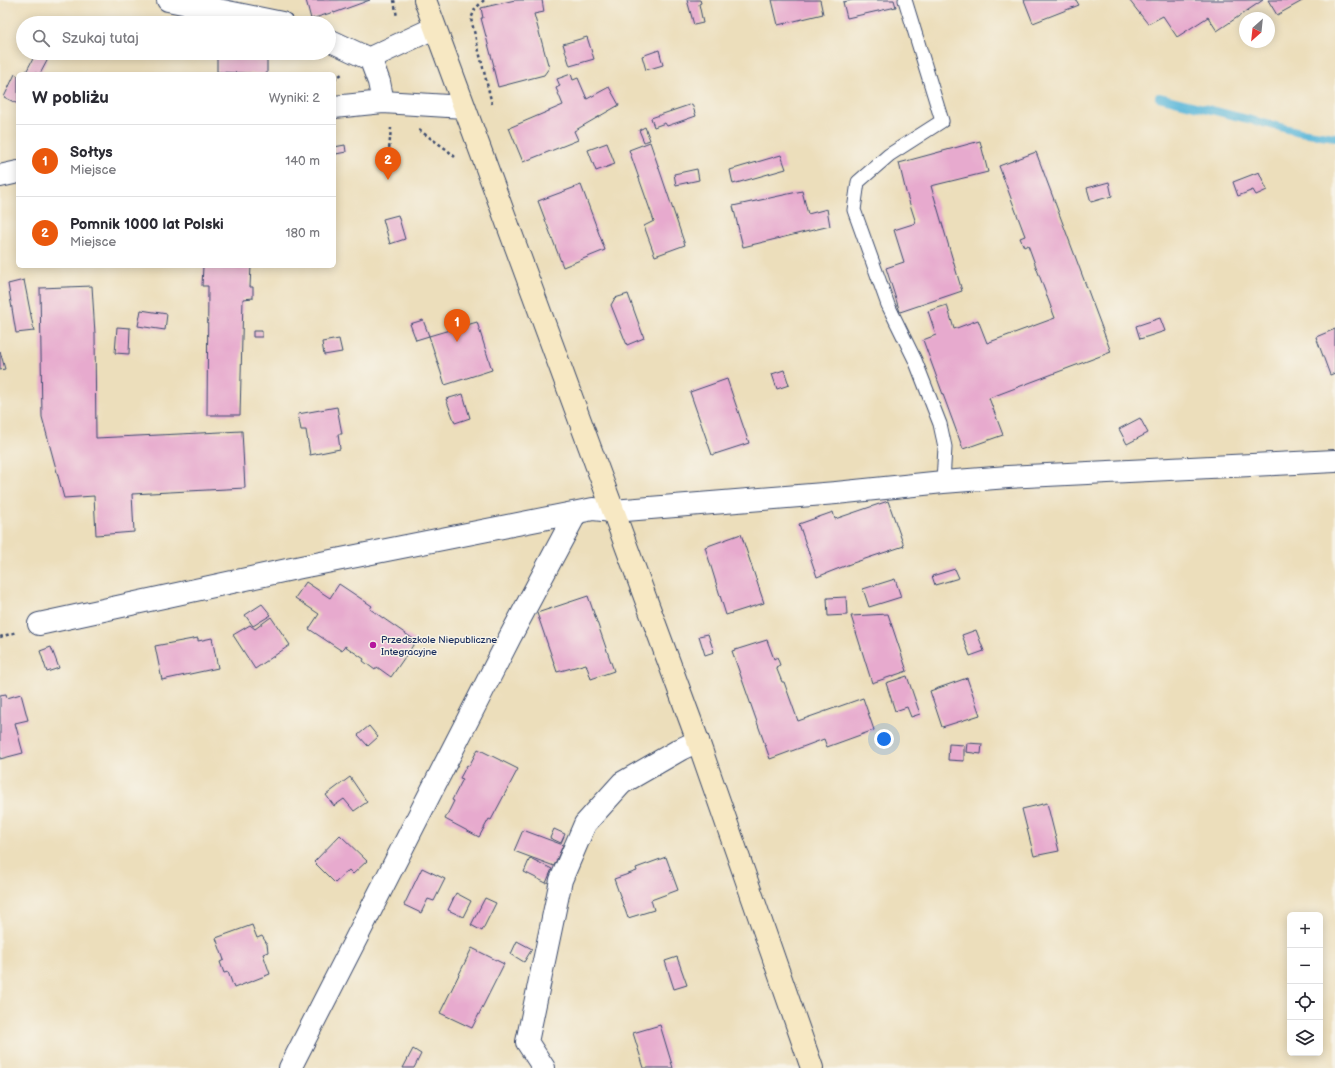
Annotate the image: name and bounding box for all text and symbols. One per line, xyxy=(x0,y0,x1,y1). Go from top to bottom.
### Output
north arrow xyxy=(1239,12,1275,48)
search box xyxy=(16,16,336,60)
icon: search xyxy=(30,27,52,49)
text: Szukaj tutaj xyxy=(62,29,139,48)
text: W pobliżu xyxy=(32,88,109,108)
text: Wyniki: 2 xyxy=(269,90,320,106)
text: Sołtys xyxy=(70,143,113,162)
pin: 2 xyxy=(375,147,401,180)
text: 1 xyxy=(42,153,48,169)
text: 140 m xyxy=(285,153,320,169)
text: Miejsce xyxy=(70,162,116,178)
text: Pomnik 1000 lat Polski xyxy=(70,215,224,234)
text: 2 xyxy=(41,225,49,241)
text: 180 m xyxy=(285,225,320,241)
text: Miejsce xyxy=(70,234,116,250)
pin: 1 xyxy=(444,309,470,342)
place label: Przedszkole Niepubliczne Integracyjne xyxy=(381,634,497,658)
marker: Przedszkole Niepubliczne Integracyjne xyxy=(368,640,378,650)
your location xyxy=(874,729,894,749)
map controls xyxy=(1287,912,1323,1056)
button: + xyxy=(1287,912,1323,948)
button: − xyxy=(1287,948,1323,984)
button: locate xyxy=(1287,984,1323,1020)
button: layers xyxy=(1287,1020,1323,1056)

